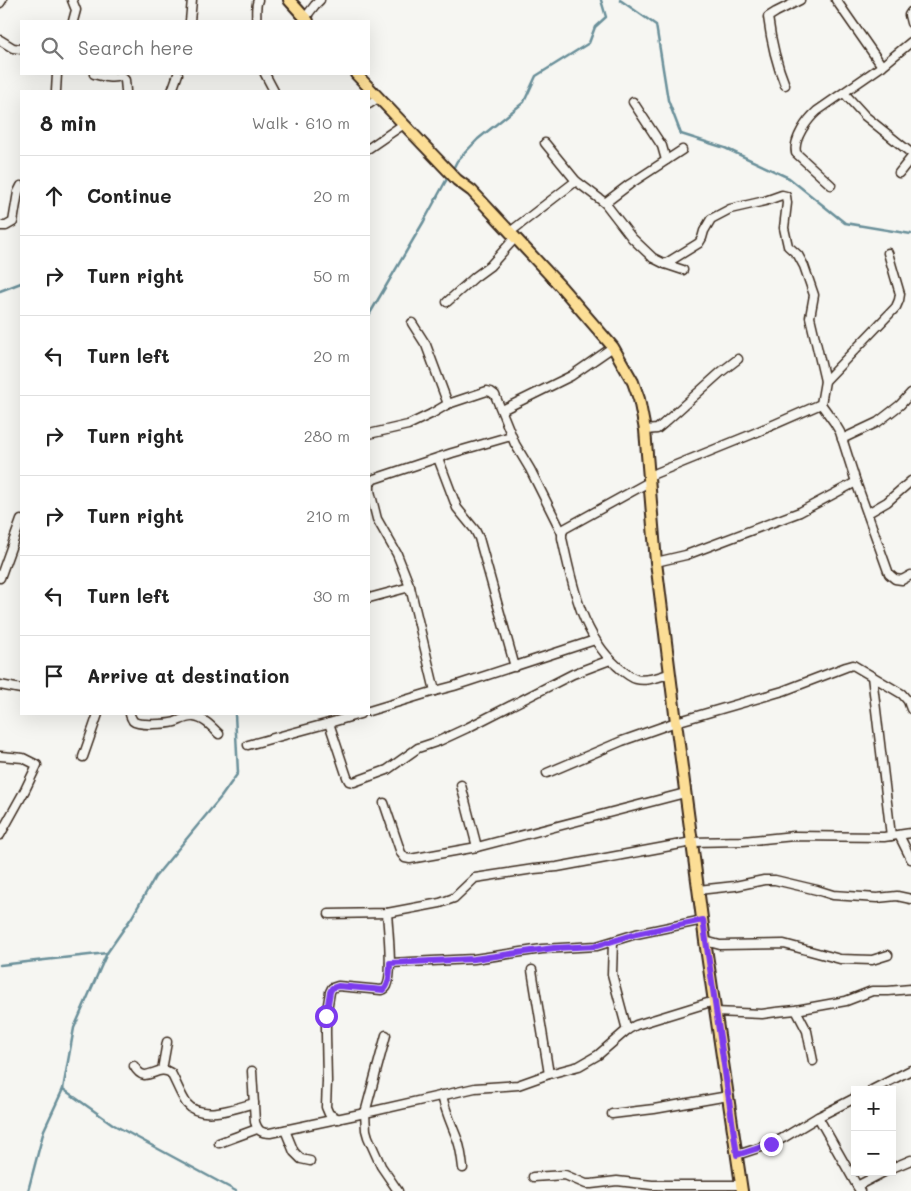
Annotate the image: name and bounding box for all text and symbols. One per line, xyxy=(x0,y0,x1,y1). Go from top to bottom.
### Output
search box xyxy=(20,20,370,75)
icon: search xyxy=(38,34,66,62)
text: Search here xyxy=(78,35,194,60)
text: 8 min xyxy=(40,109,96,136)
text: Walk · 610 m xyxy=(252,112,350,133)
icon: ahead xyxy=(40,182,68,210)
text: Continue xyxy=(87,183,172,208)
text: 20 m xyxy=(313,185,350,206)
icon: right xyxy=(40,262,68,290)
text: Turn right xyxy=(87,263,184,288)
text: 50 m xyxy=(313,265,350,286)
icon: left xyxy=(40,342,68,370)
text: Turn left xyxy=(87,343,170,368)
text: 20 m xyxy=(313,345,350,366)
icon: right xyxy=(40,422,68,450)
text: Turn right xyxy=(87,423,184,448)
text: 280 m xyxy=(304,425,350,446)
icon: right xyxy=(40,502,68,530)
text: Turn right xyxy=(87,503,184,528)
text: 210 m xyxy=(306,505,350,526)
icon: left xyxy=(40,582,68,610)
text: Turn left xyxy=(87,583,170,608)
text: 30 m xyxy=(313,585,350,606)
icon: arrive xyxy=(40,662,68,690)
text: Arrive at destination xyxy=(87,663,290,688)
route start xyxy=(315,1005,338,1028)
map controls xyxy=(851,1086,896,1176)
button: + xyxy=(851,1086,896,1131)
button: − xyxy=(851,1131,896,1176)
route end xyxy=(760,1133,783,1156)

